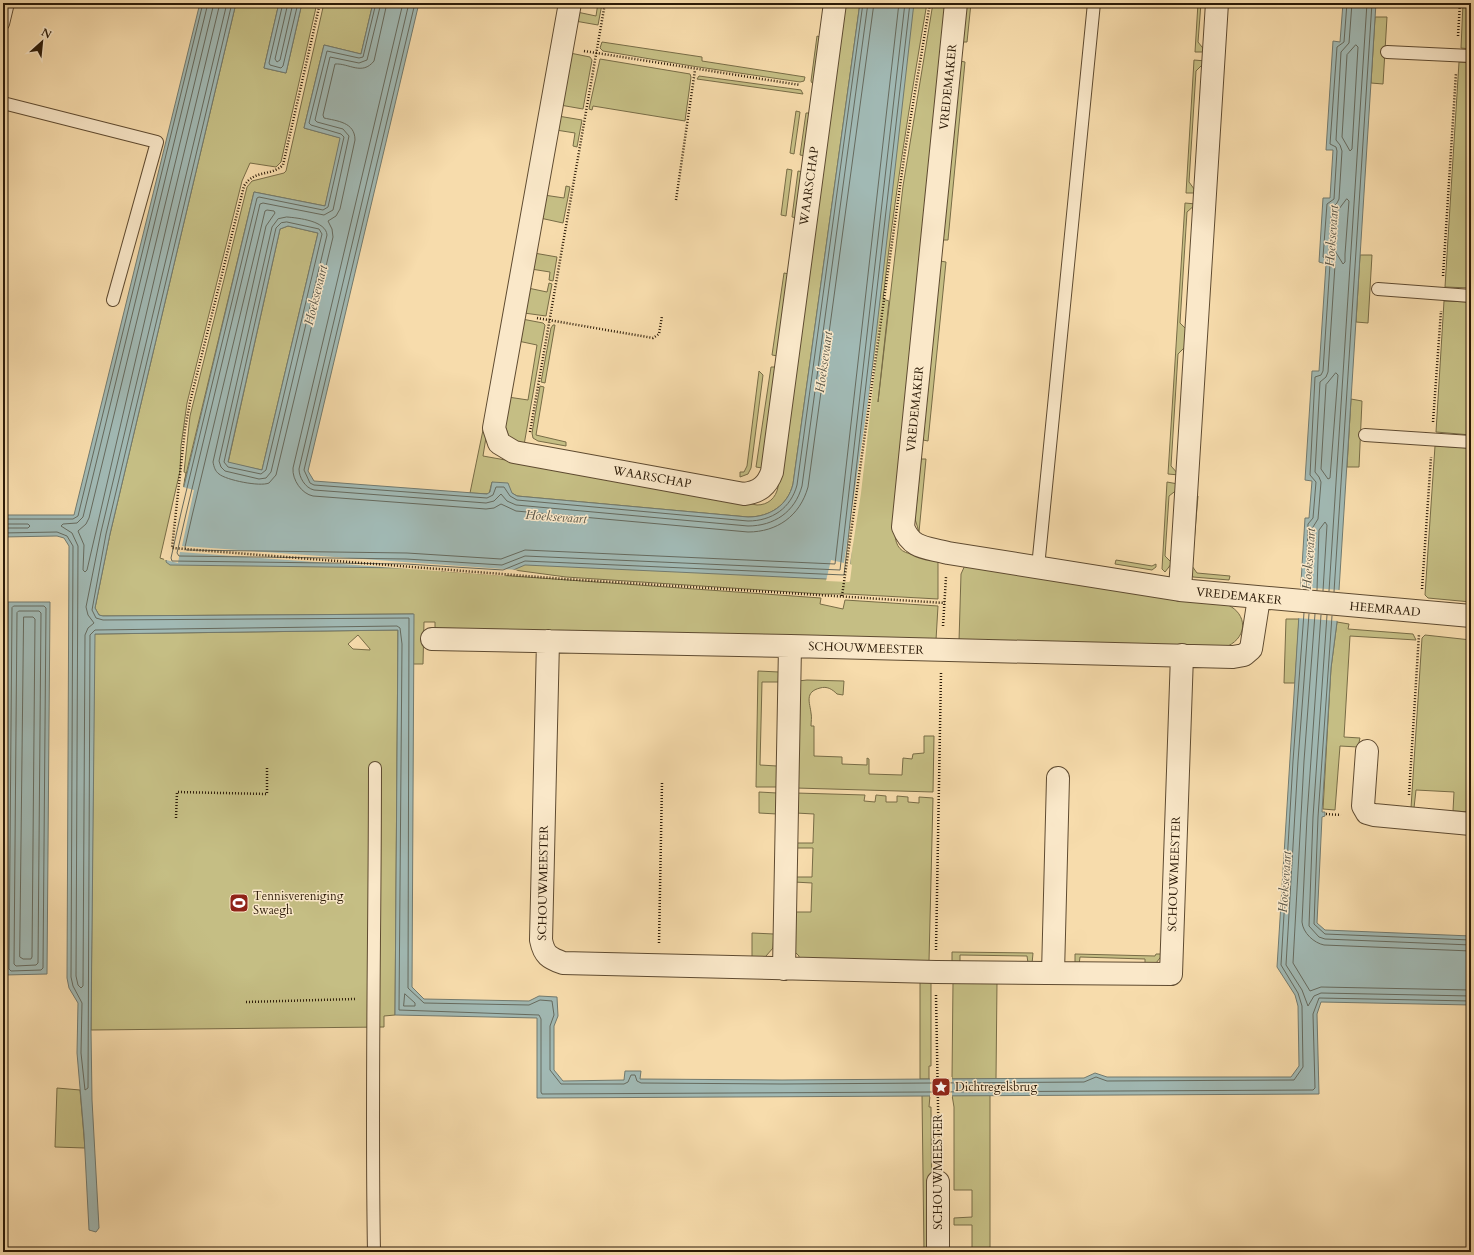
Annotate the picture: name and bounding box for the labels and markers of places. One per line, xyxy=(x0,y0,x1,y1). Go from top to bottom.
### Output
place label: Tennisvereniging Swaegh xyxy=(253,888,344,918)
sports icon: Tennisvereniging Swaegh xyxy=(228,892,250,914)
place icon: Dichtregelsbrug xyxy=(930,1076,952,1098)
place label: Dichtregelsbrug xyxy=(955,1079,1037,1095)

